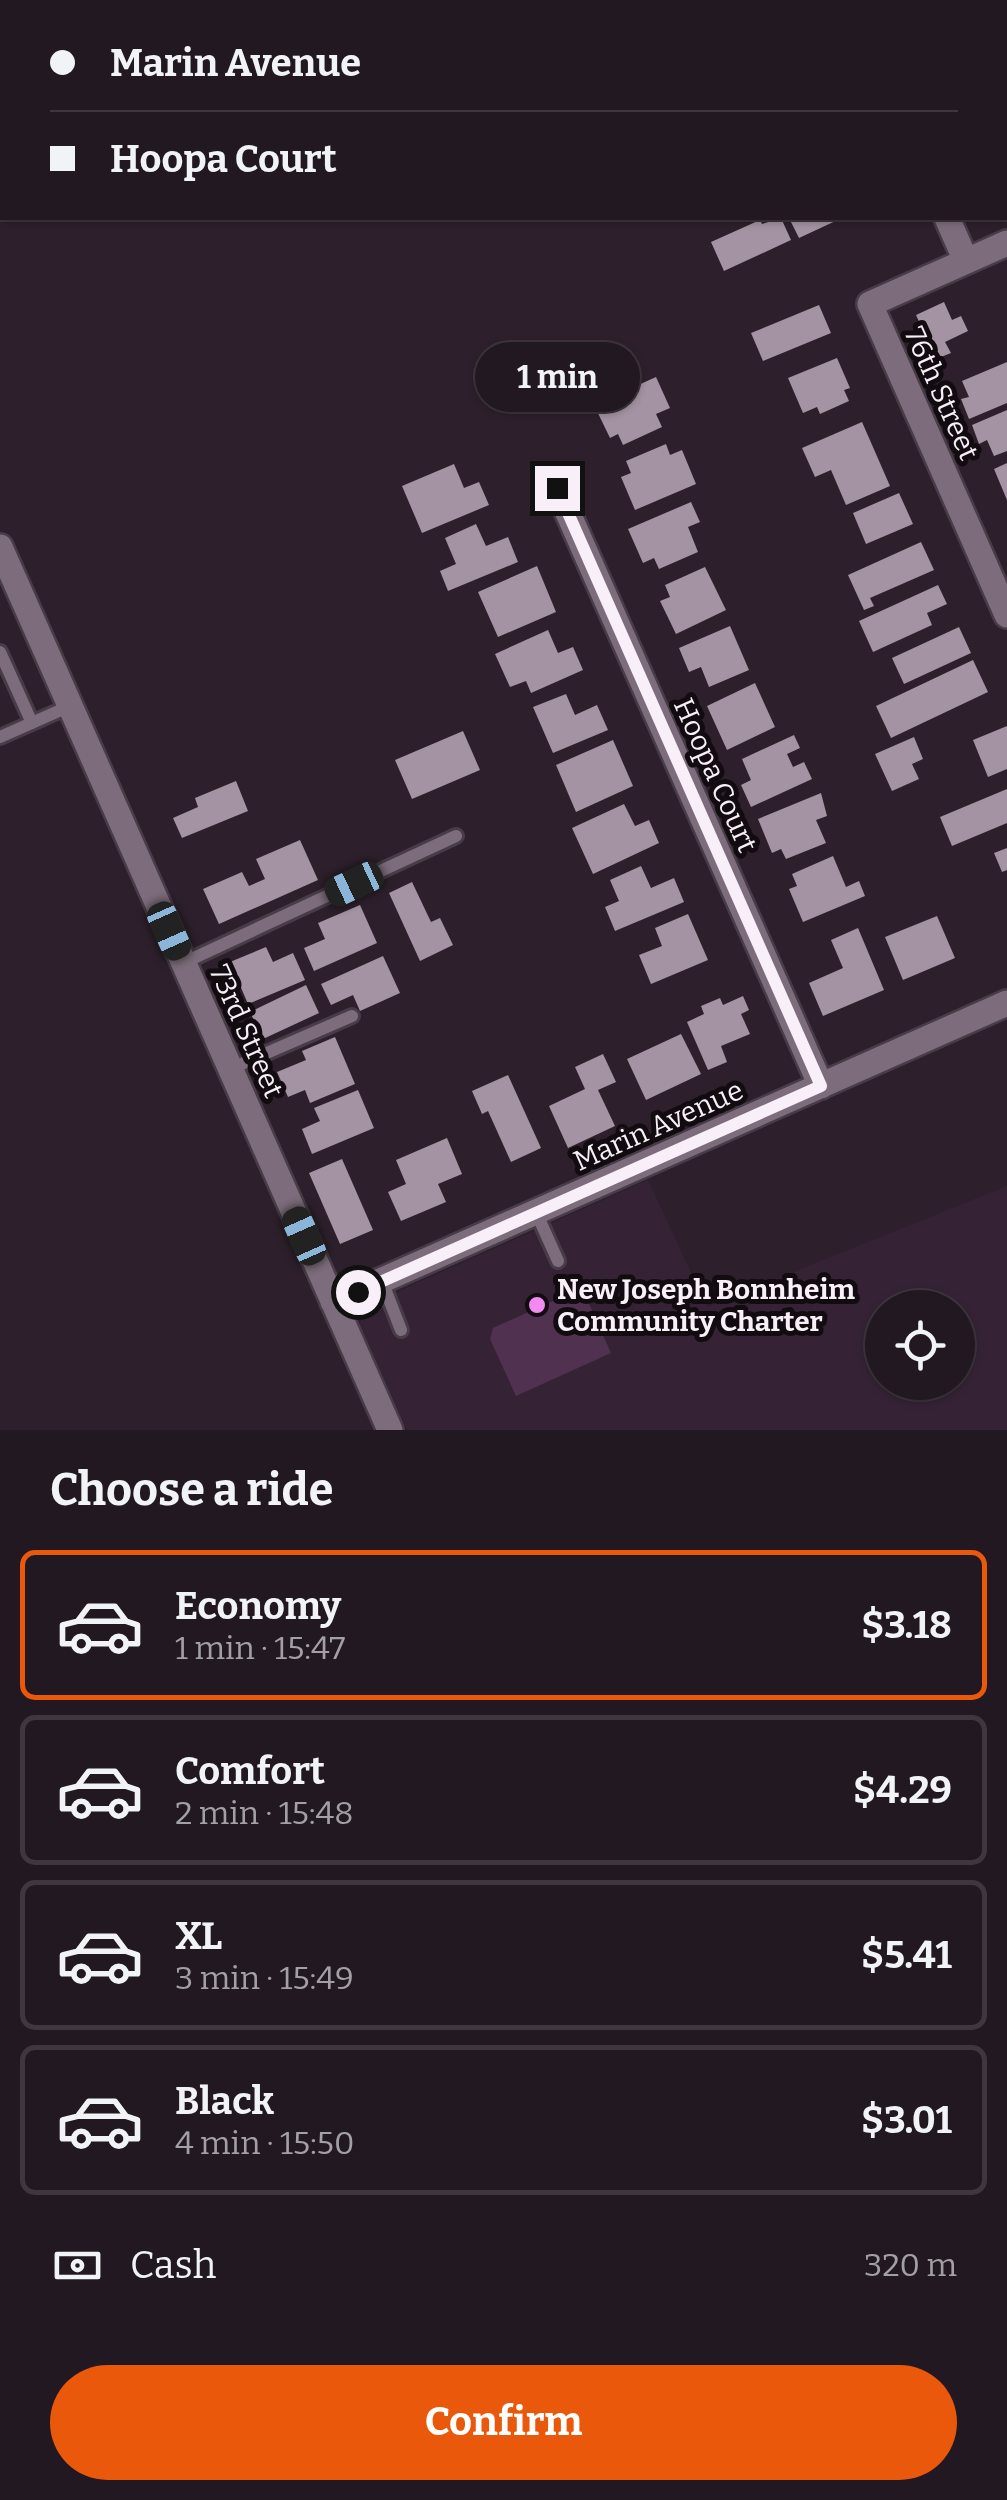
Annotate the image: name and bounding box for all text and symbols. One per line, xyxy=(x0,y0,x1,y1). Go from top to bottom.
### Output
text: Marin Avenue xyxy=(110,40,361,86)
text: Hoopa Court xyxy=(110,136,337,182)
street label: 76th Street xyxy=(898,322,986,465)
callout: 1 min xyxy=(474,343,640,413)
text: 1 min xyxy=(517,358,598,396)
route end xyxy=(535,466,580,511)
street label: Hoopa Court xyxy=(667,693,764,857)
car xyxy=(320,858,388,910)
car xyxy=(143,897,195,965)
street label: 73rd Street xyxy=(203,960,290,1103)
street label: Marin Avenue xyxy=(568,1073,748,1178)
car xyxy=(278,1202,330,1270)
route start xyxy=(336,1270,381,1315)
place label: New Joseph Bonnheim Community Charter xyxy=(557,1273,855,1338)
map controls xyxy=(865,1290,975,1400)
button: locate xyxy=(865,1290,975,1400)
marker: New Joseph Bonnheim Community Charter xyxy=(526,1294,548,1316)
text: Choose a ride xyxy=(50,1463,333,1517)
icon: car xyxy=(55,1580,145,1670)
text: Economy xyxy=(175,1583,341,1629)
text: $3.18 xyxy=(861,1602,952,1648)
text: 1 min · 15:47 xyxy=(175,1629,345,1667)
icon: car xyxy=(55,1745,145,1835)
text: Comfort xyxy=(175,1748,325,1794)
text: $4.29 xyxy=(853,1767,952,1813)
text: 2 min · 15:48 xyxy=(175,1794,353,1832)
icon: car xyxy=(55,1910,145,2000)
text: XL xyxy=(175,1913,222,1959)
text: $5.41 xyxy=(861,1932,952,1978)
text: 3 min · 15:49 xyxy=(175,1959,354,1997)
icon: car xyxy=(55,2075,145,2165)
text: Black xyxy=(175,2078,274,2124)
text: $3.01 xyxy=(861,2097,952,2143)
text: 4 min · 15:50 xyxy=(175,2124,354,2162)
icon: cash xyxy=(50,2238,105,2293)
text: Cash xyxy=(130,2242,216,2288)
text: 320 m xyxy=(864,2246,957,2284)
button: Confirm xyxy=(50,2365,957,2480)

